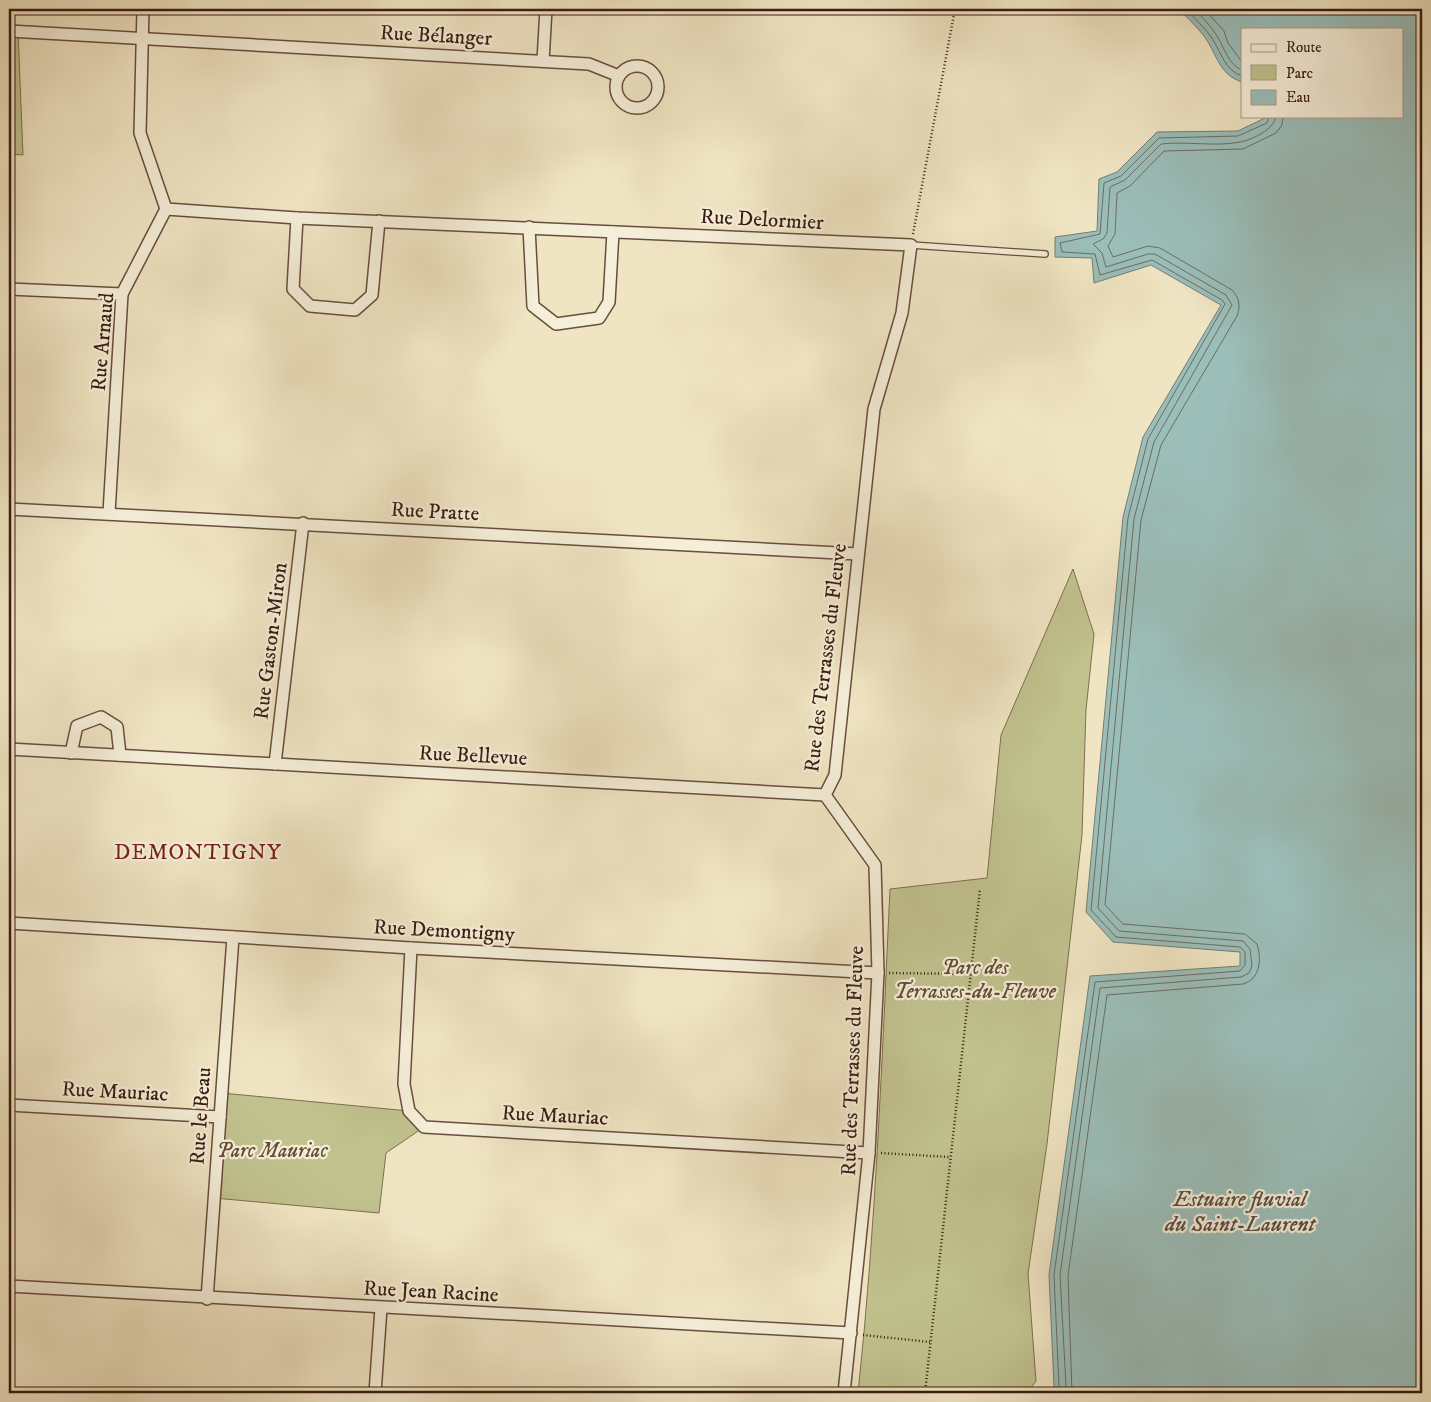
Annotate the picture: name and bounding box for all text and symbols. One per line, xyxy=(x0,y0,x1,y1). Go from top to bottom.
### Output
street label: Rue Bélanger xyxy=(379,20,493,52)
legend xyxy=(1241,28,1404,118)
text: Route xyxy=(1286,38,1321,57)
text: Parc xyxy=(1286,64,1314,83)
text: Eau xyxy=(1286,88,1310,107)
street label: Rue Delormier xyxy=(700,204,825,236)
street label: Rue Arnaud xyxy=(86,291,120,392)
street label: Rue Pratte xyxy=(390,497,480,527)
street label: Rue des Terrasses du Fleuve xyxy=(799,542,853,774)
street label: Rue Gaston-Miron xyxy=(248,561,294,721)
street label: Rue Bellevue xyxy=(418,740,528,772)
district label: DEMONTIGNY xyxy=(114,839,282,866)
street label: Rue Demontigny xyxy=(373,914,516,948)
street label: Rue des Terrasses du Fleuve xyxy=(836,945,870,1176)
park label: Parc des Terrasses-du-Fleuve xyxy=(894,955,1057,1005)
street label: Rue le Beau xyxy=(185,1066,217,1166)
street label: Rue Mauriac xyxy=(61,1076,169,1108)
street label: Rue Mauriac xyxy=(501,1100,609,1132)
park label: Parc Mauriac xyxy=(216,1138,328,1164)
water label: Estuaire fluvial du Saint-Laurent xyxy=(1164,1186,1316,1238)
street label: Rue Jean Racine xyxy=(363,1275,500,1309)

